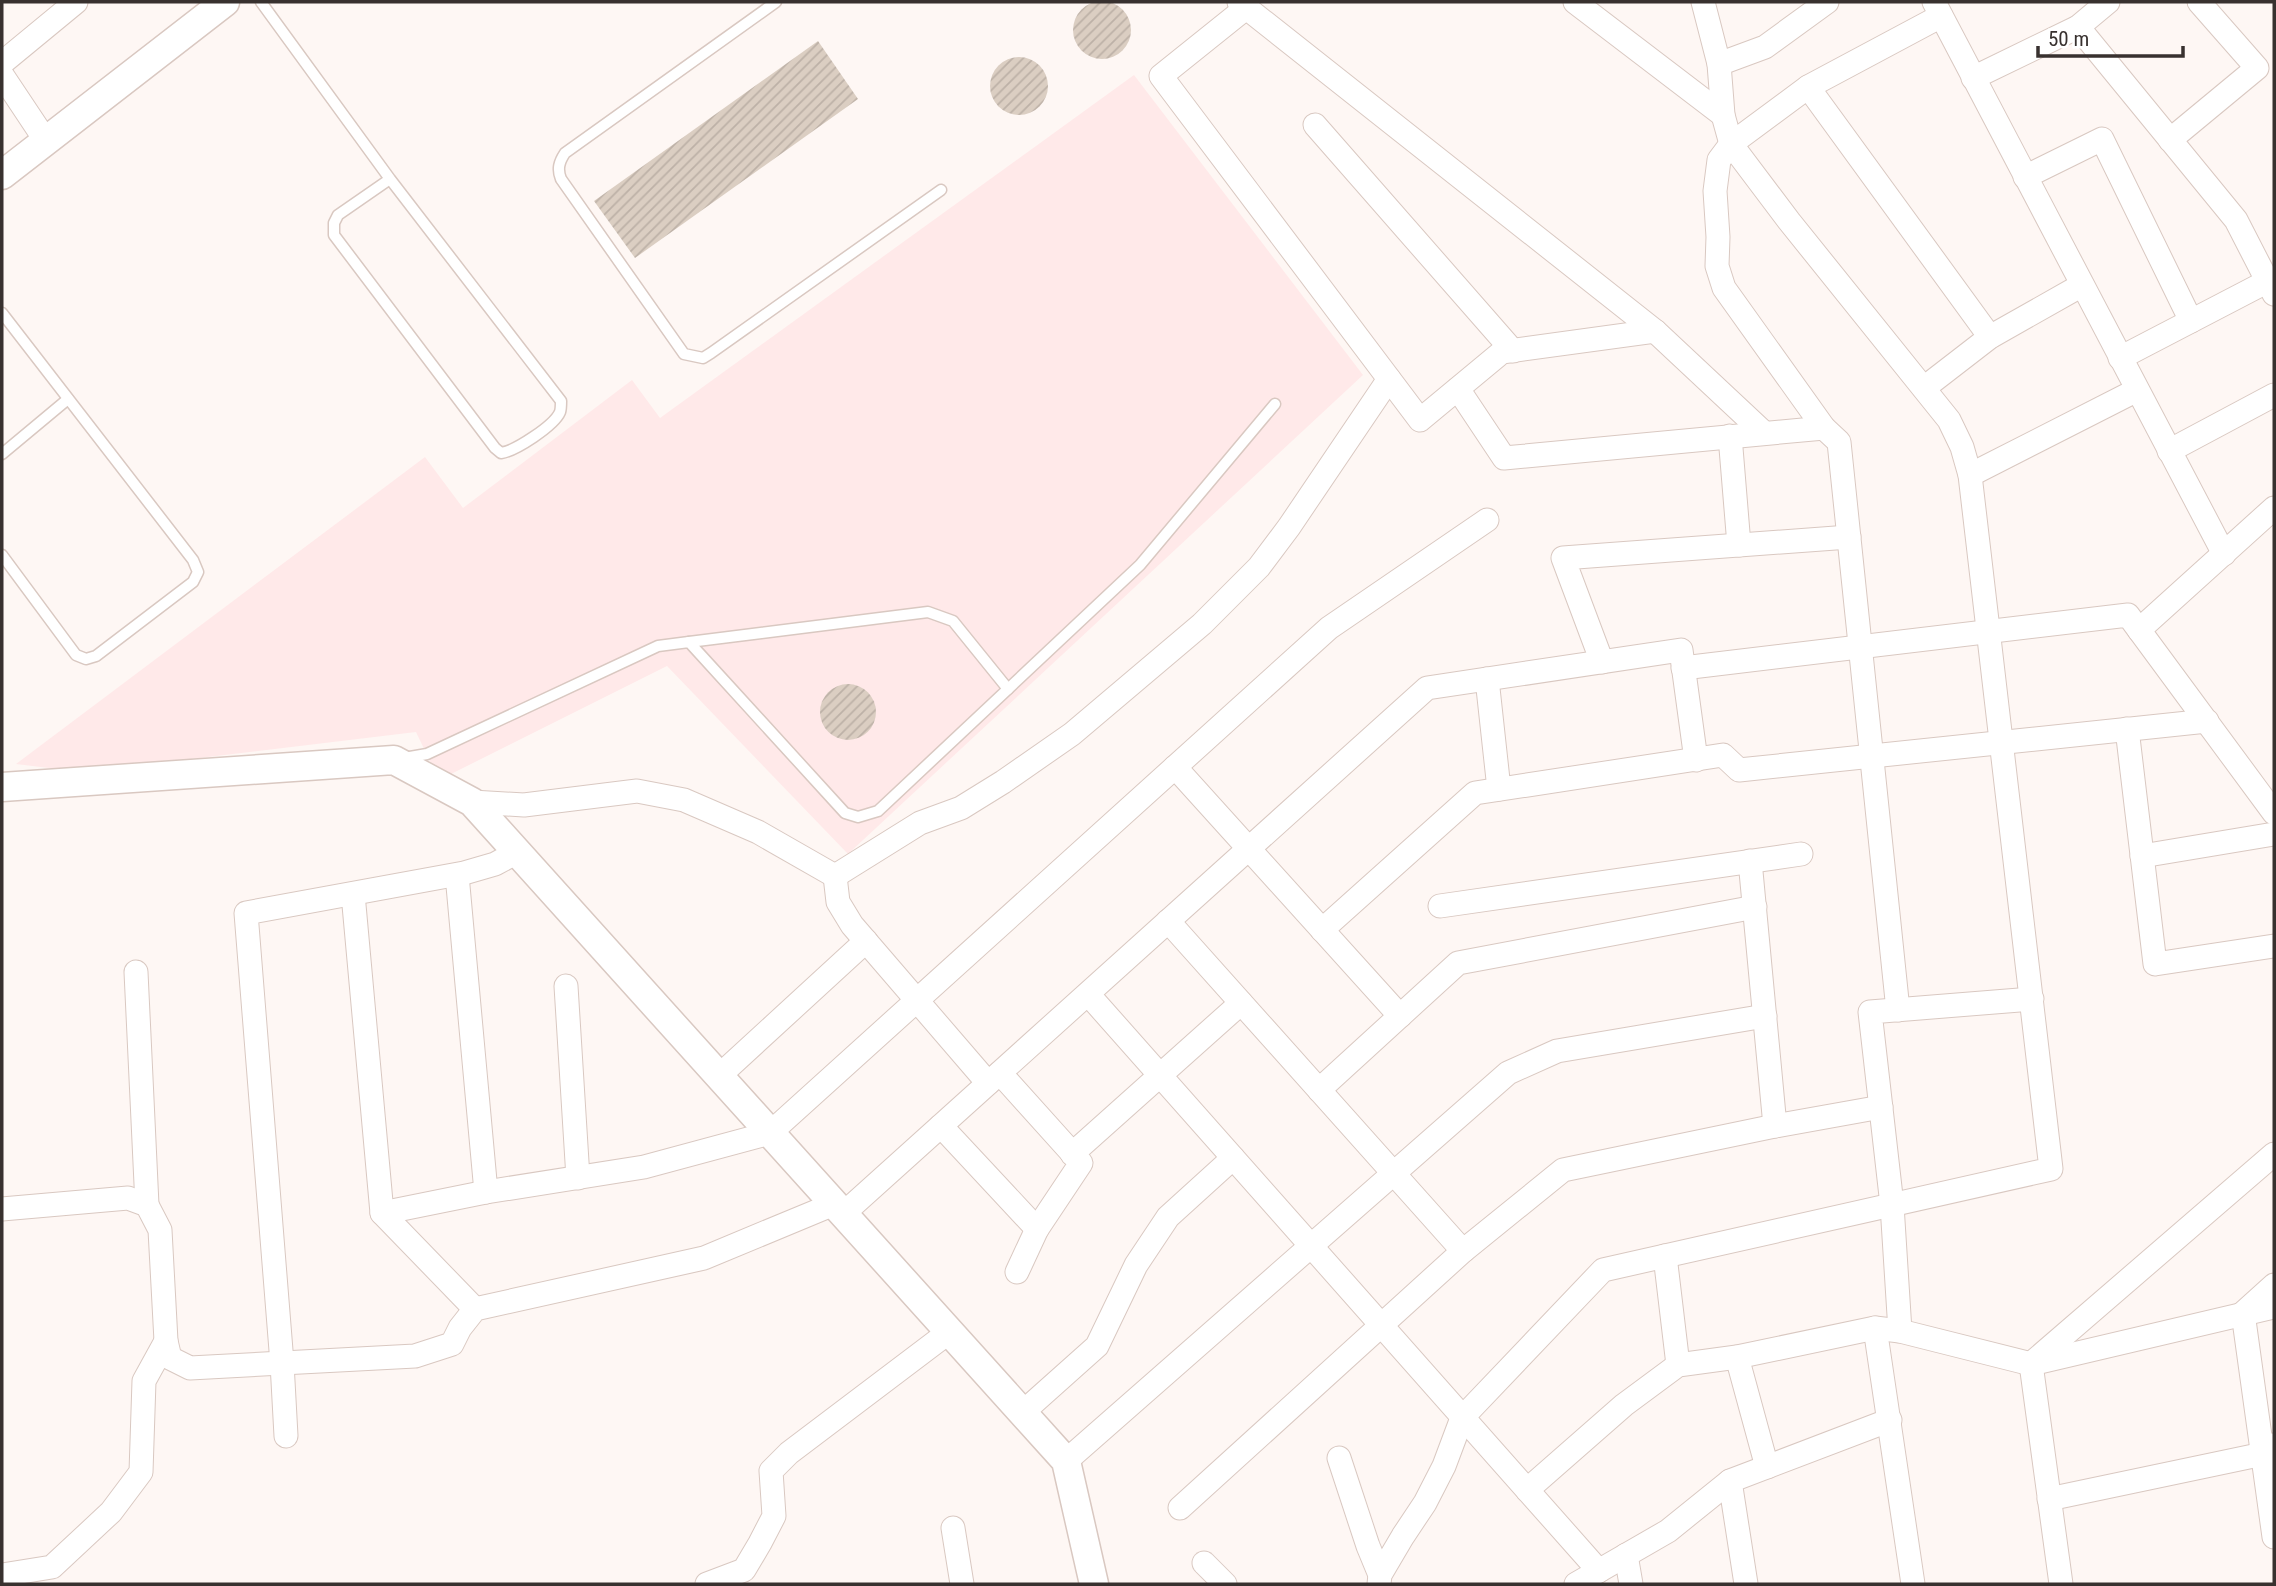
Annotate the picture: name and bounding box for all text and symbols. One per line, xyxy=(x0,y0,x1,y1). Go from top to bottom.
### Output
scale bar xyxy=(2038,14,2183,58)
text: 50 m xyxy=(2048,27,2089,51)

